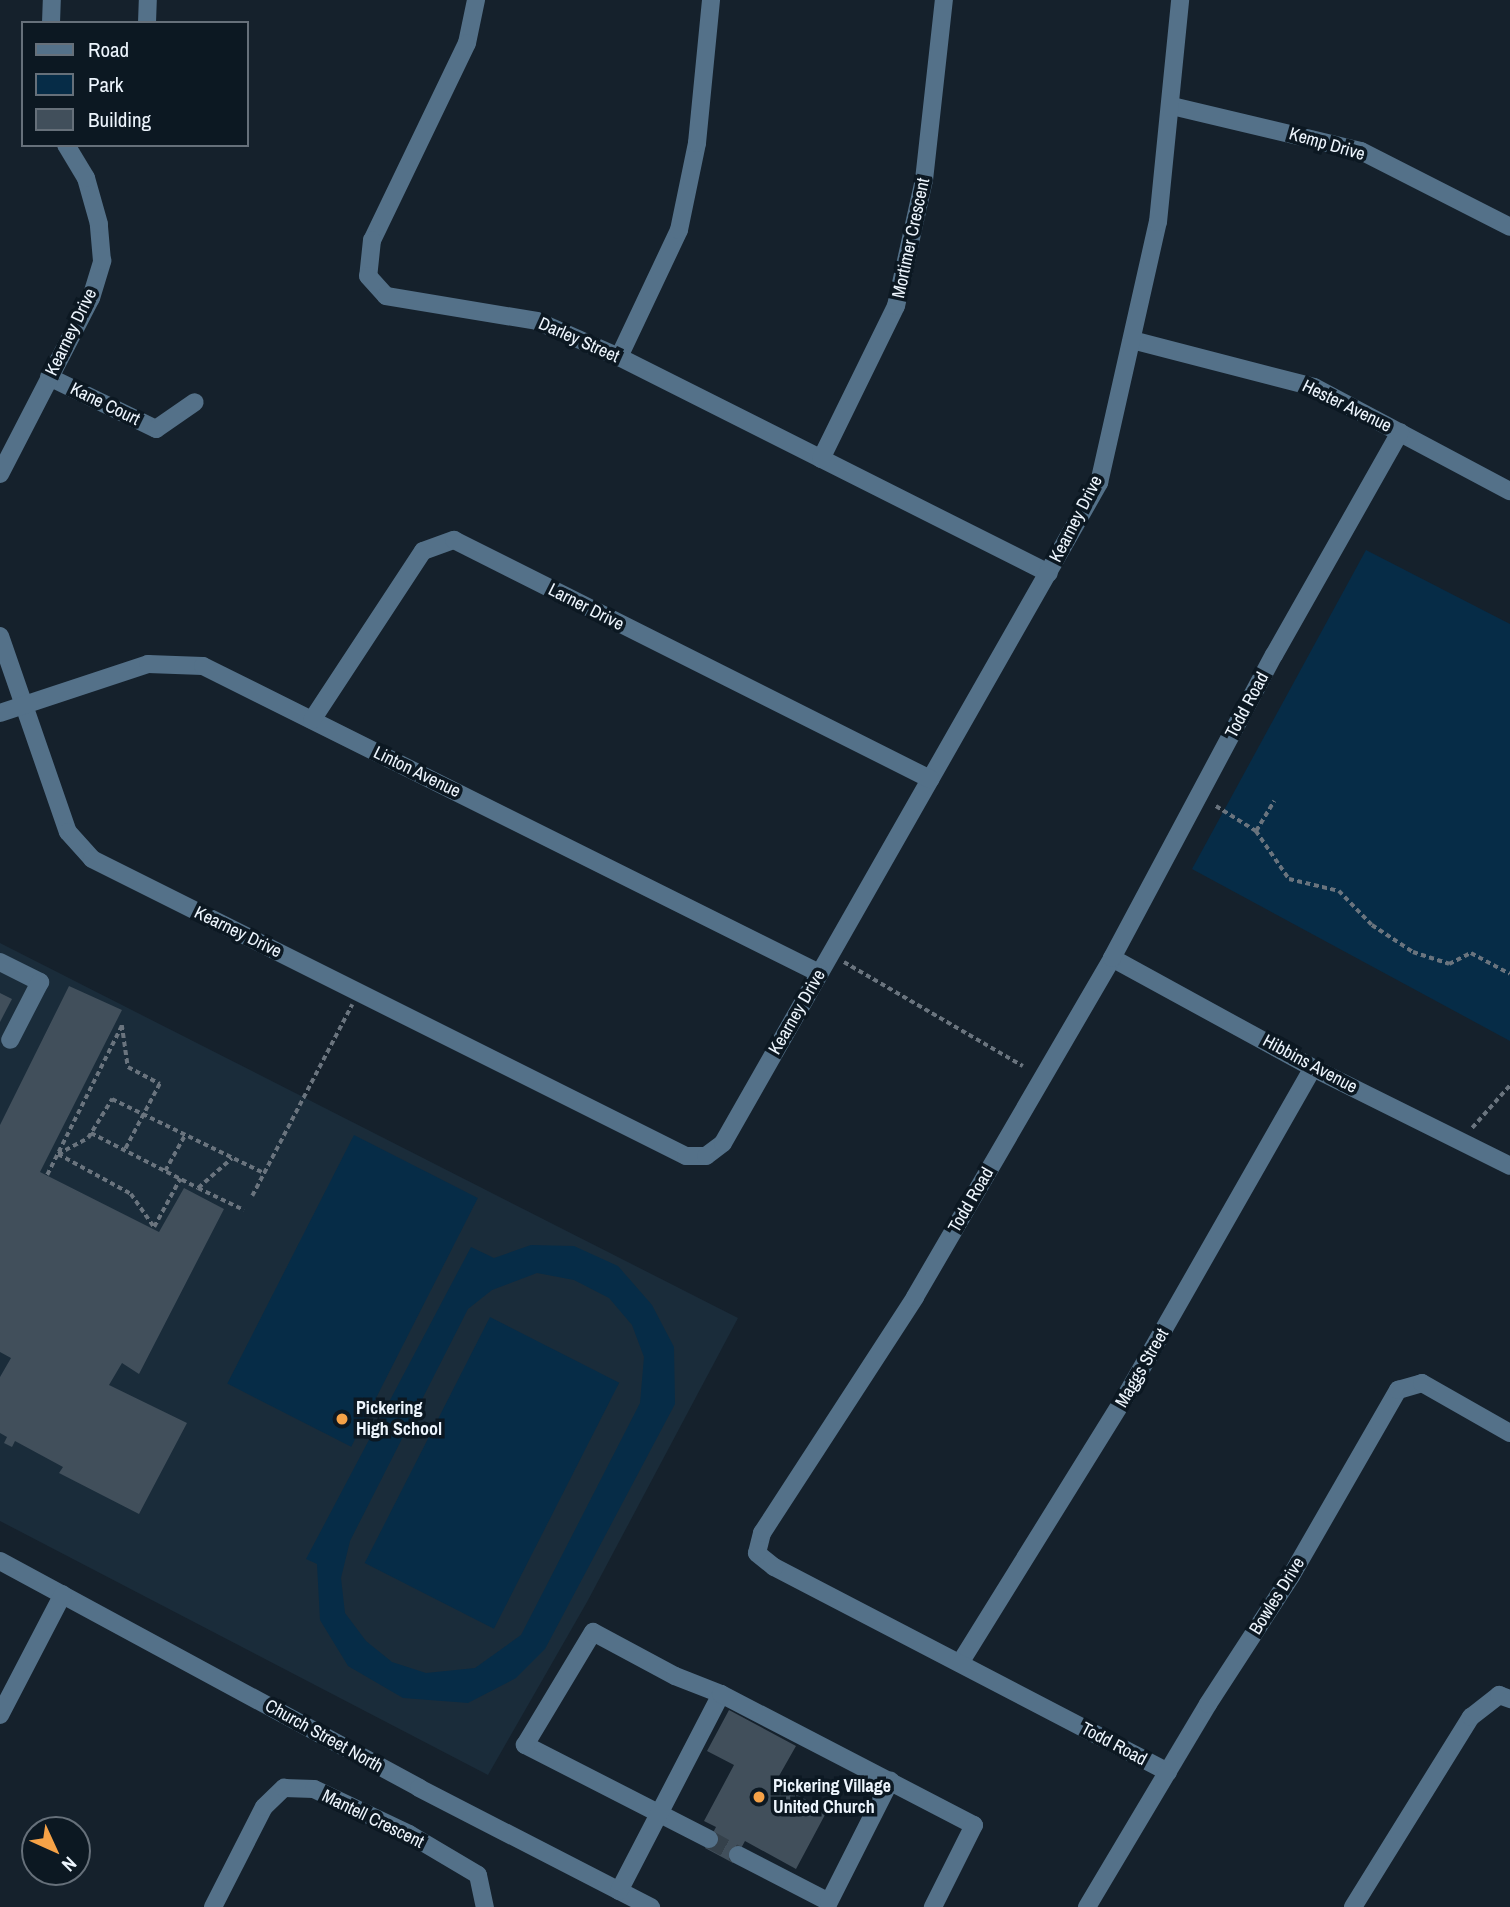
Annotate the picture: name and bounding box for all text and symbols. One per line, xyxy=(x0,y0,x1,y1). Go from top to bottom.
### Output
legend xyxy=(21,21,248,147)
text: Road xyxy=(88,35,129,64)
text: Park xyxy=(88,70,123,99)
text: Building xyxy=(88,105,151,134)
street label: Kemp Drive xyxy=(1287,123,1367,165)
street label: Mortimer Crescent xyxy=(888,176,934,300)
street label: Kearney Drive xyxy=(41,285,101,379)
street label: Darley Street xyxy=(535,313,623,367)
street label: Hester Avenue xyxy=(1299,375,1395,437)
street label: Kane Court xyxy=(67,378,143,430)
street label: Kearney Drive xyxy=(1045,472,1107,566)
street label: Larner Drive xyxy=(545,579,627,635)
street label: Todd Road xyxy=(1221,668,1273,742)
street label: Linton Avenue xyxy=(370,741,464,803)
street label: Kearney Drive xyxy=(191,902,285,962)
street label: Kearney Drive xyxy=(764,966,830,1058)
street label: Hibbins Avenue xyxy=(1259,1030,1361,1098)
street label: Todd Road xyxy=(944,1164,998,1236)
street label: Maggs Street xyxy=(1111,1325,1173,1411)
place label: Pickering High School xyxy=(356,1398,442,1440)
marker: Pickering High School xyxy=(334,1411,350,1427)
street label: Bowles Drive xyxy=(1245,1553,1309,1639)
street label: Church Street North xyxy=(261,1695,387,1777)
street label: Todd Road xyxy=(1077,1718,1151,1770)
place label: Pickering Village United Church xyxy=(773,1776,891,1818)
street label: Mantell Crescent xyxy=(319,1785,427,1853)
marker: Pickering Village United Church xyxy=(751,1789,767,1805)
north arrow xyxy=(21,1816,91,1886)
text: N xyxy=(56,1851,83,1878)

